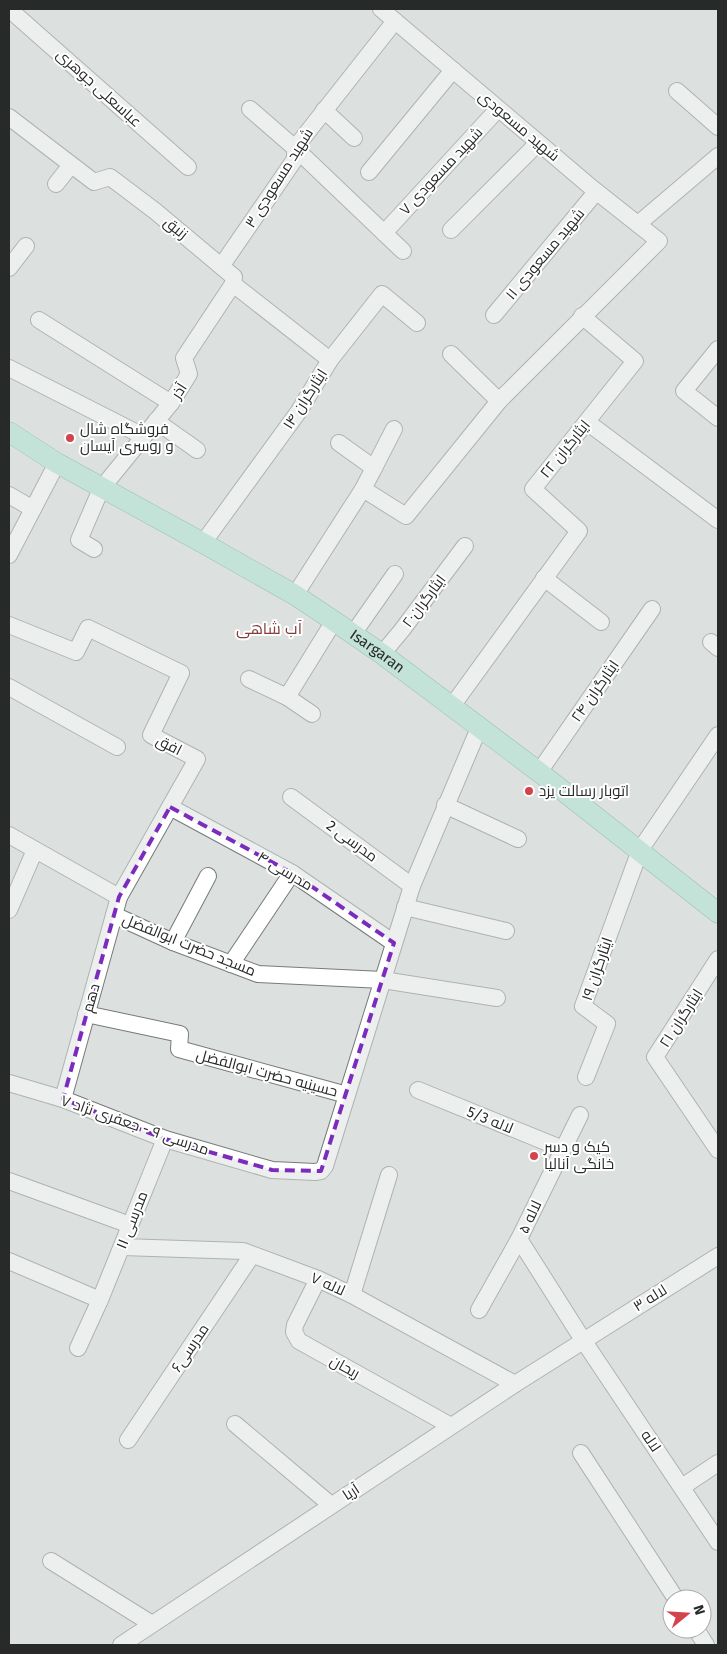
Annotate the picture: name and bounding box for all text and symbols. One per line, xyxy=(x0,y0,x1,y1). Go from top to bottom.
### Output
street label: عباسعلی جوهری xyxy=(52,45,145,132)
street label: شهید مسعودی xyxy=(474,87,563,166)
street label: شهید مسعودی ۷ xyxy=(396,123,487,219)
street label: شهید مسعودی ۳ xyxy=(241,125,318,232)
street label: شهید مسعودی ۱۱ xyxy=(502,205,589,304)
street label: زنبق xyxy=(160,213,192,244)
street label: ایثارگران ۱۴ xyxy=(279,366,332,433)
street label: آذر xyxy=(167,380,191,403)
street label: ایثارگران ۲۲ xyxy=(536,416,595,482)
place label: فروشگاه شال و روسری آیسان xyxy=(80,420,174,456)
marker: فروشگاه شال و روسری آیسان xyxy=(64,432,76,444)
street label: ۲۰ایثارگران xyxy=(398,571,450,631)
district label: آب شاهی xyxy=(236,619,303,639)
street label: Isargaran xyxy=(346,626,408,677)
street label: ایثارگران ۲۴ xyxy=(567,657,624,726)
street label: افق xyxy=(153,731,185,760)
place label: اتوبار رسالت یزد xyxy=(539,782,629,800)
marker: اتوبار رسالت یزد xyxy=(523,785,535,797)
street label: مدرسی 2 xyxy=(322,816,381,866)
street label: مدرسی ۴ xyxy=(254,848,316,895)
street label: مسجد حضرت ابوالفضل xyxy=(119,910,258,981)
street label: ایثارگران ۱‍۹ xyxy=(578,935,617,1003)
street label: دهم xyxy=(78,982,105,1015)
street label: ایثارگران ۲۱ xyxy=(655,985,707,1051)
street label: حسینیه حضرت ابوالفضل xyxy=(194,1045,340,1102)
street label: مدرسی ۹ - جعفری نژاد ۷ xyxy=(58,1091,211,1160)
street label: لاله 5/3 xyxy=(464,1103,516,1137)
place label: کیک و دسر خانگی آنالیا xyxy=(543,1138,614,1174)
marker: کیک و دسر خانگی آنالیا xyxy=(528,1150,540,1162)
street label: مدرسی ۱۱ xyxy=(112,1189,153,1252)
street label: لاله ۵ xyxy=(515,1197,545,1237)
street label: لاله ۷ xyxy=(308,1268,348,1300)
street label: لاله ۳ xyxy=(630,1281,670,1315)
street label: مدرسی۶ xyxy=(167,1320,214,1376)
street label: ریحان xyxy=(326,1352,363,1383)
street label: لاله xyxy=(637,1427,665,1455)
street label: آریا xyxy=(339,1480,363,1504)
north arrow xyxy=(662,1589,712,1639)
text: N xyxy=(689,1603,708,1617)

